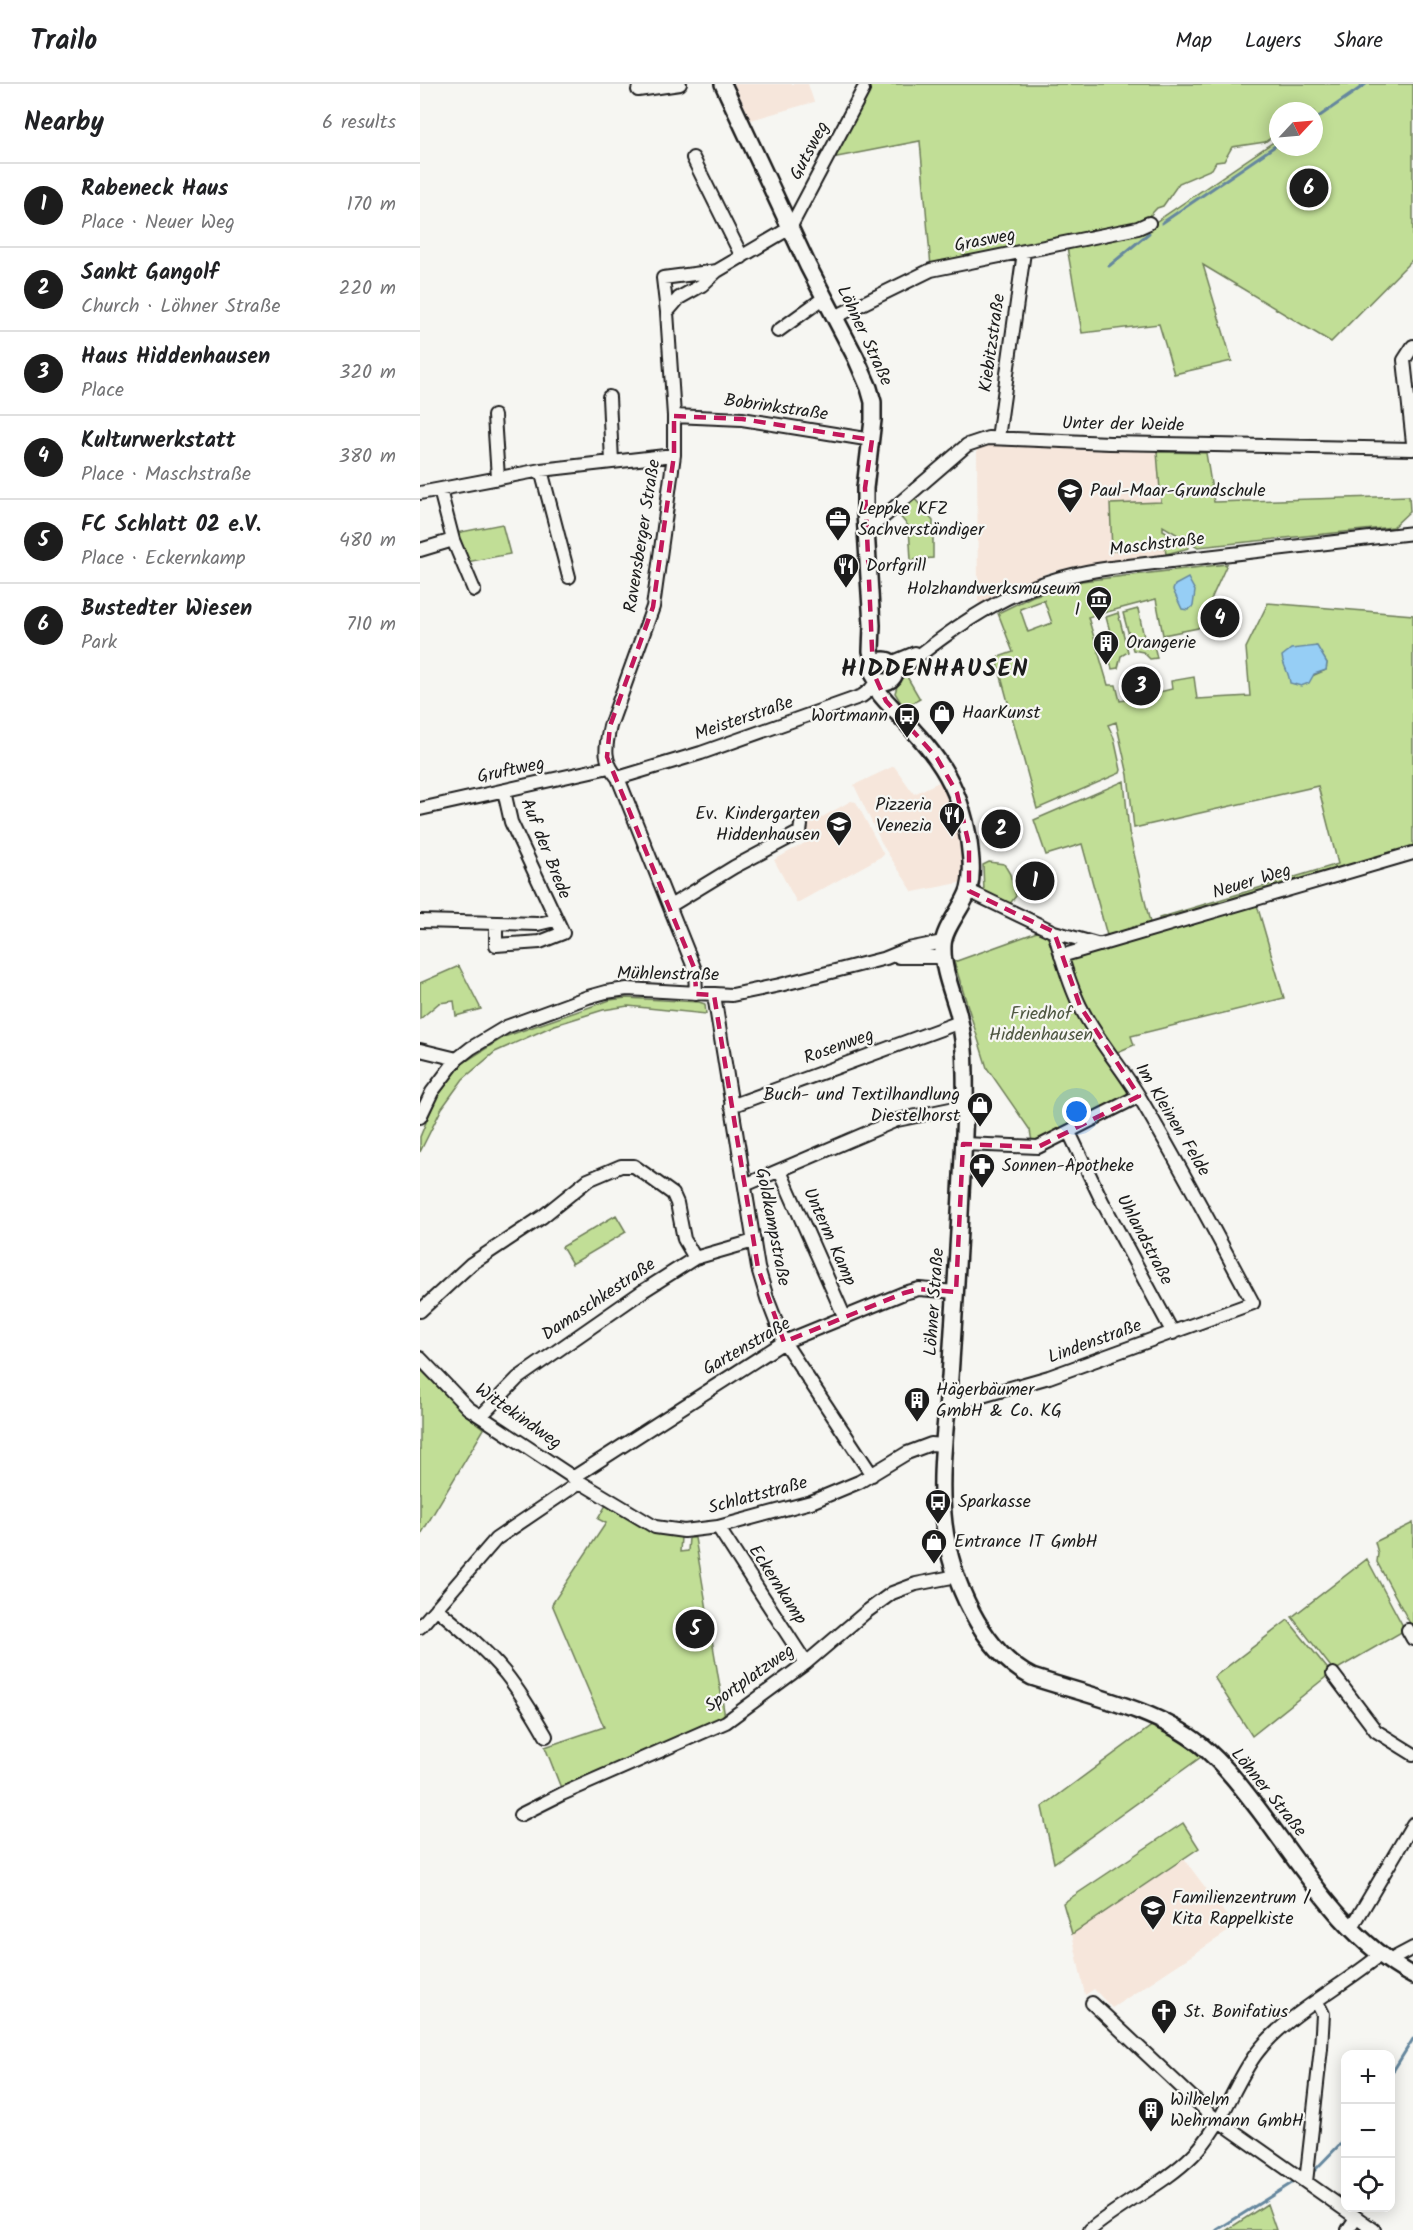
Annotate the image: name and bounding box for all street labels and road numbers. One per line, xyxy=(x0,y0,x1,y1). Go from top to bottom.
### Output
street label: Gutsweg xyxy=(782,116,838,186)
street label: Grasweg xyxy=(952,221,1018,261)
street label: Löhner Straße xyxy=(828,281,900,391)
street label: Kiebitzstraße xyxy=(972,292,1014,394)
street label: Bobrinkstraße xyxy=(722,386,830,430)
street label: Unter der Weide xyxy=(1062,409,1184,441)
street label: Ravensberger Straße xyxy=(617,457,669,615)
street label: Maschstraße xyxy=(1108,525,1206,565)
street label: Meisterstraße xyxy=(691,689,797,749)
street label: Gruftweg xyxy=(475,750,547,792)
street label: Auf der Brede xyxy=(512,794,578,904)
street label: Neuer Weg xyxy=(1209,856,1295,908)
street label: Mühlenstraße xyxy=(617,960,719,990)
street label: Rosenweg xyxy=(800,1021,878,1073)
street label: Im Kleinen Felde xyxy=(1127,1058,1217,1182)
street label: Goldkampstraße xyxy=(746,1165,798,1289)
street label: Unterm Kamp xyxy=(794,1183,864,1291)
street label: Uhlandstraße xyxy=(1108,1189,1180,1291)
street label: Löhner Straße xyxy=(917,1247,953,1357)
street label: Damaschkestraße xyxy=(536,1251,662,1349)
street label: Gartenstraße xyxy=(697,1310,797,1384)
street label: Lindenstraße xyxy=(1044,1312,1146,1372)
street label: Wittekindweg xyxy=(469,1376,567,1458)
street label: Schlattstraße xyxy=(705,1469,811,1523)
street label: Eckernkamp xyxy=(740,1539,814,1631)
street label: Sportplatzweg xyxy=(699,1637,801,1721)
street label: Löhner Straße xyxy=(1223,1742,1313,1844)

